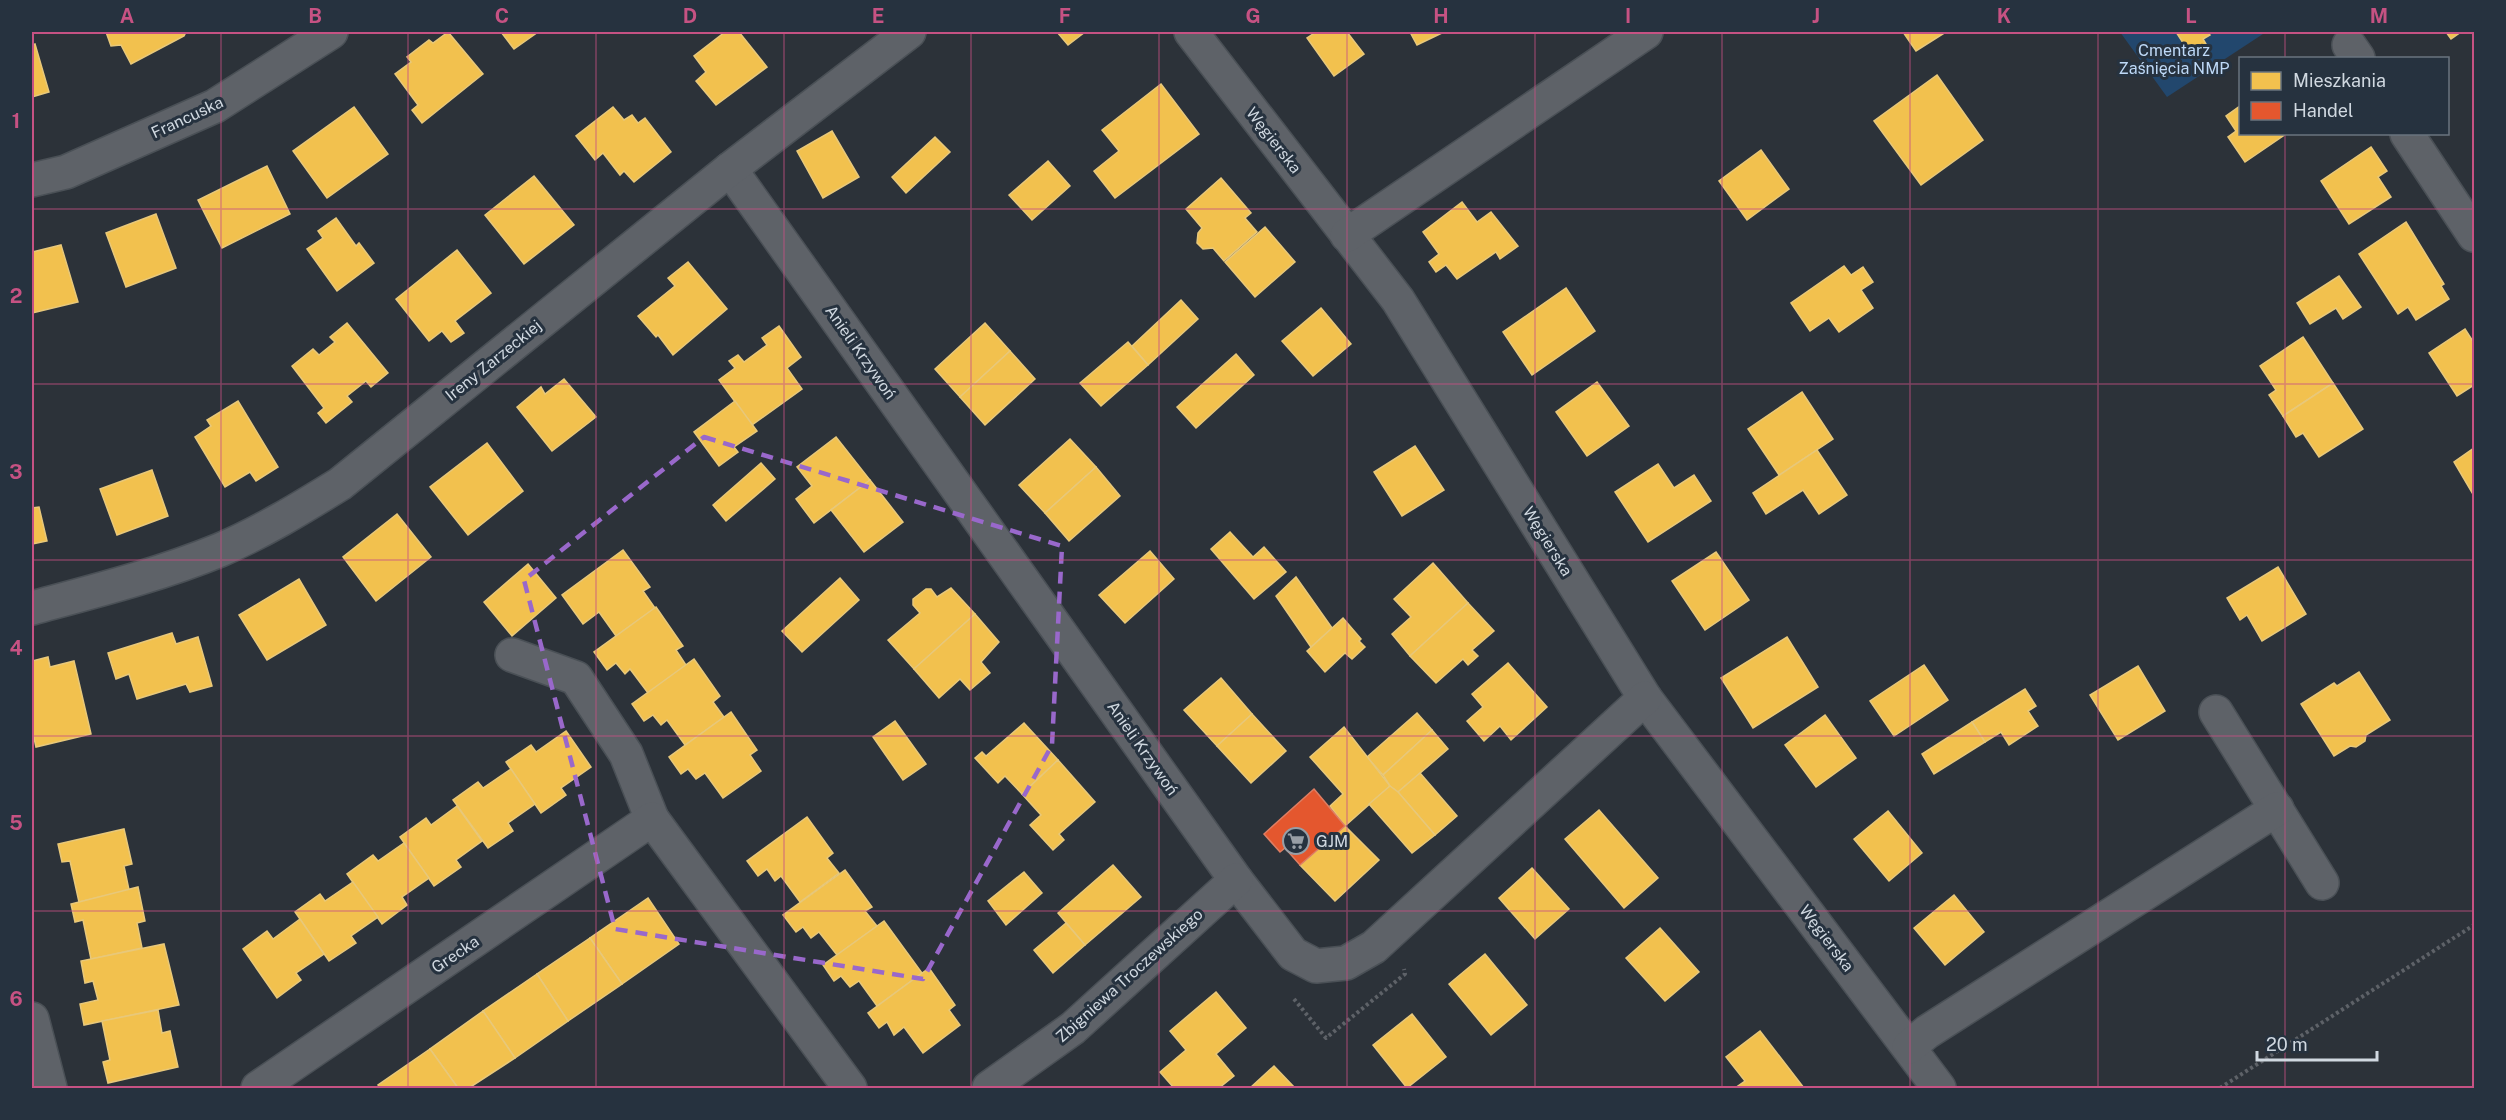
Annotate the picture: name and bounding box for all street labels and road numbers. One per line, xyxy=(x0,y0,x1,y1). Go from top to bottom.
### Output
street label: Francuska xyxy=(148,93,226,142)
street label: Węgierska xyxy=(1242,104,1305,177)
street label: Anieli Krzywoń xyxy=(821,302,900,403)
street label: Ireny Zarzeckiej xyxy=(441,316,545,405)
street label: Węgierska xyxy=(1519,503,1576,580)
street label: Anieli Krzywoń xyxy=(1103,698,1182,799)
street label: Węgierska xyxy=(1795,901,1858,975)
street label: Zbigniewa Troczewskiego xyxy=(1052,904,1207,1046)
street label: Grecka xyxy=(428,932,483,977)

